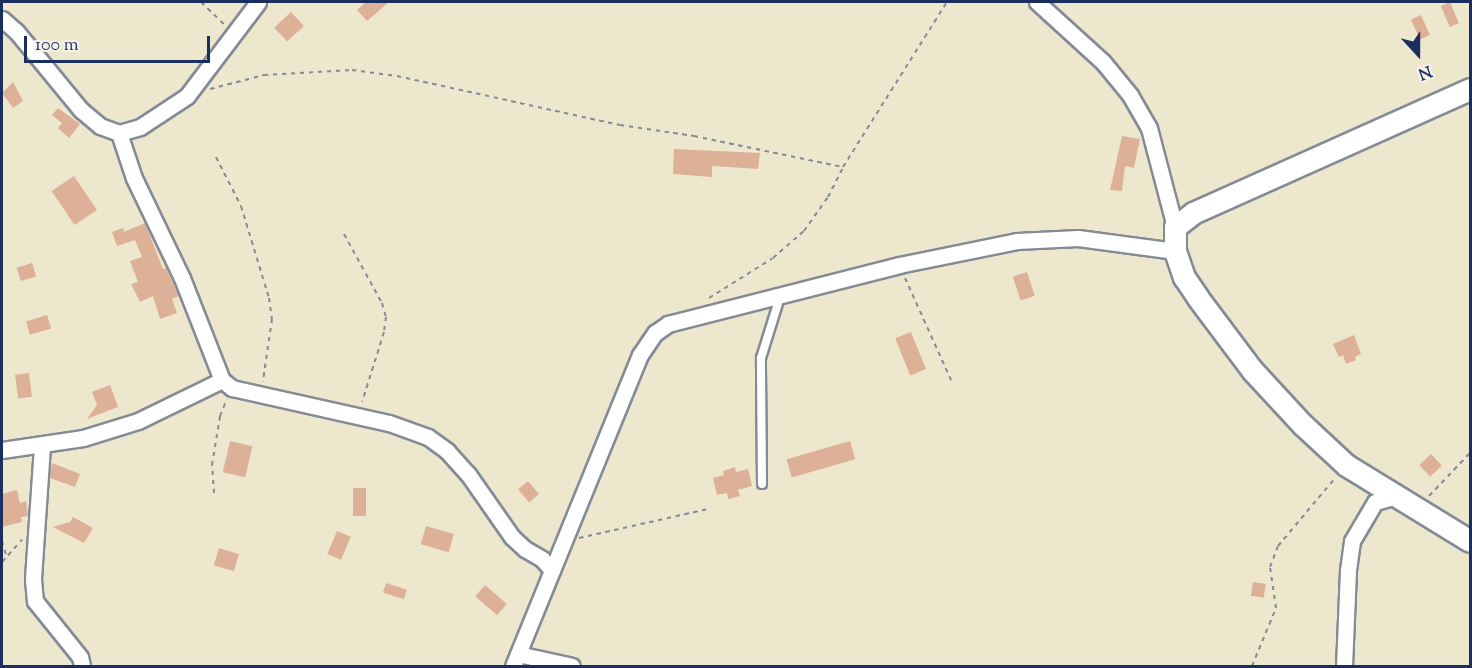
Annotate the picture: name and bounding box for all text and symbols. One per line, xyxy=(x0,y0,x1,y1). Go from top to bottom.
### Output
scale bar xyxy=(27,24,213,62)
north arrow xyxy=(1388,24,1448,84)
text: 100 m xyxy=(35,33,79,59)
text: N xyxy=(1415,58,1435,84)

